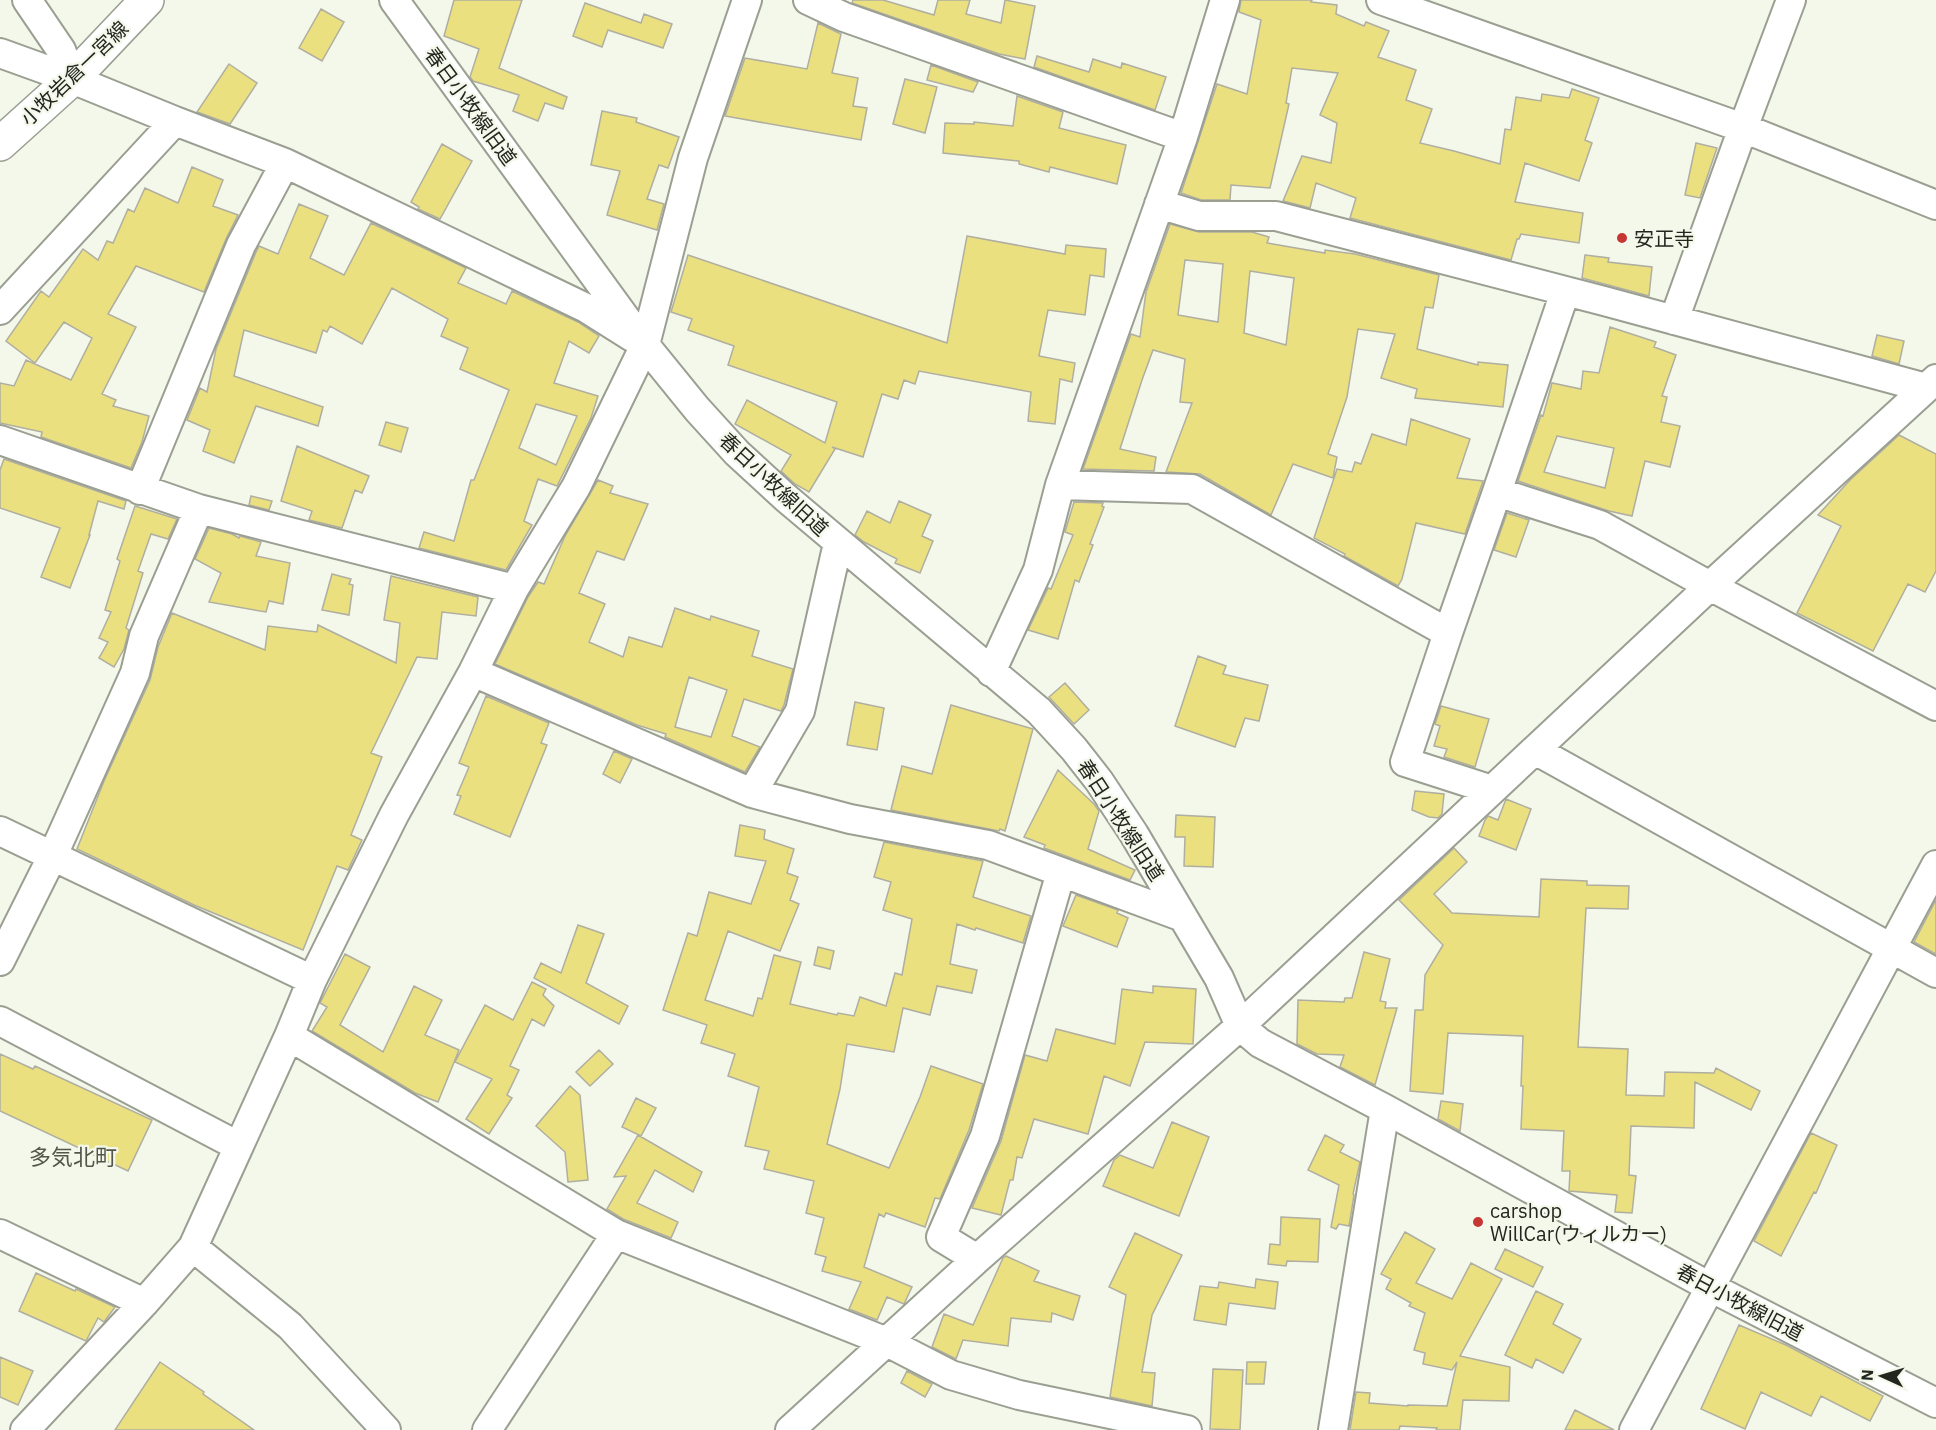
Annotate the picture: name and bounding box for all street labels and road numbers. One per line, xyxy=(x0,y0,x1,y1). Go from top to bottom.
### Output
street label: 小牧岩倉一宮線 xyxy=(14,15,134,131)
street label: 春日小牧線旧道 xyxy=(419,41,523,171)
street label: 春日小牧線旧道 xyxy=(714,426,834,542)
street label: 春日小牧線旧道 xyxy=(1072,754,1170,886)
street label: 春日小牧線旧道 xyxy=(1672,1257,1808,1347)

